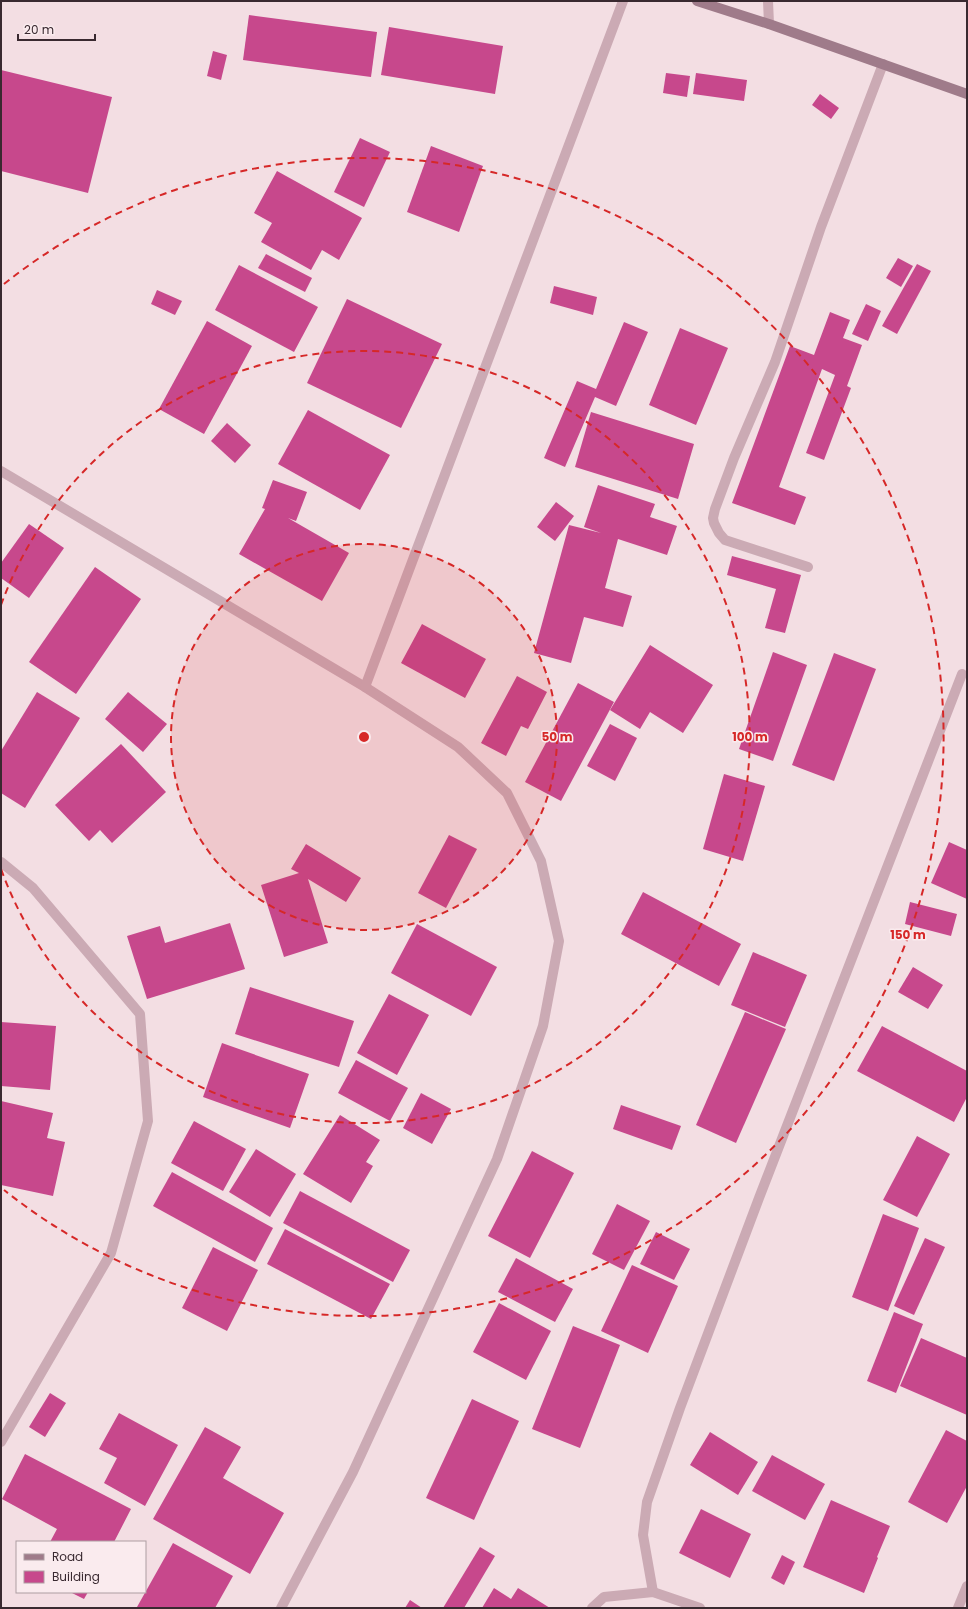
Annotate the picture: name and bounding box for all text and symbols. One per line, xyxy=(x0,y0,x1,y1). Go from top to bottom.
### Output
scale bar xyxy=(18,16,95,42)
text: 20 m xyxy=(24,21,54,38)
text: 50 m xyxy=(542,728,573,745)
text: 100 m xyxy=(732,728,768,745)
centre of rings xyxy=(357,730,371,744)
text: 150 m xyxy=(890,926,926,943)
legend xyxy=(16,1541,146,1593)
text: Road xyxy=(52,1548,83,1565)
text: Building xyxy=(52,1568,100,1585)

